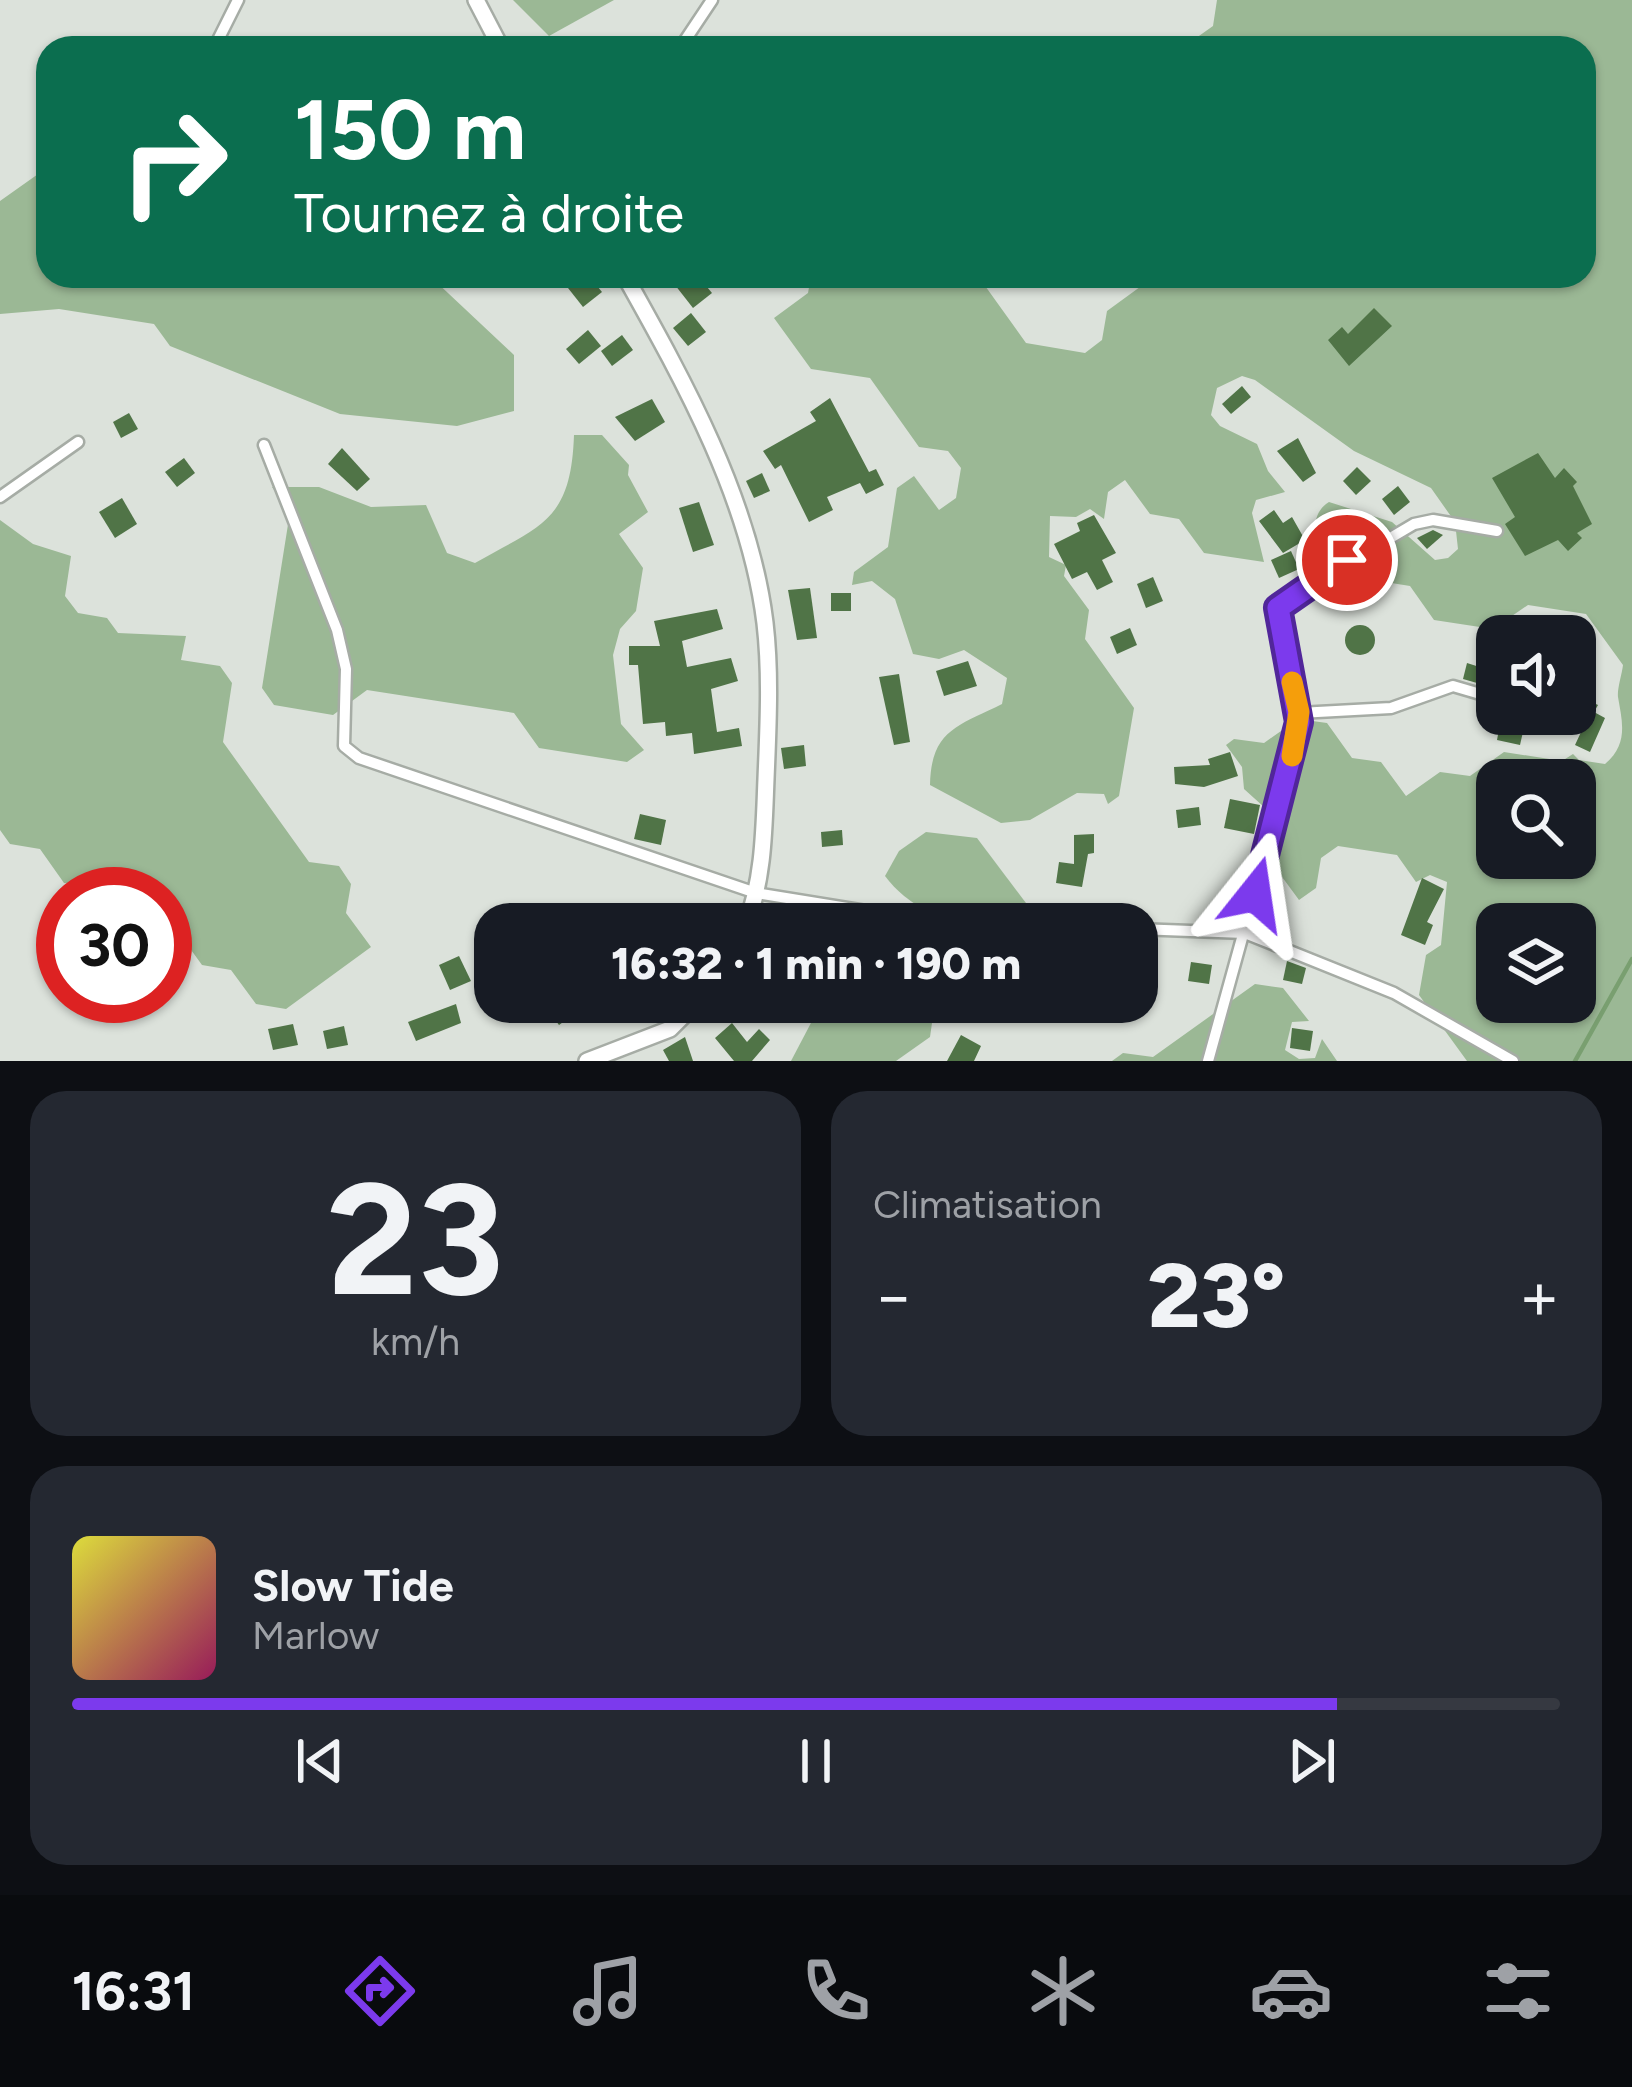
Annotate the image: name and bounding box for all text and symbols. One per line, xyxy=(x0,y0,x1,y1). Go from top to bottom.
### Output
text: 150 m xyxy=(294,79,526,180)
icon: right xyxy=(96,84,252,240)
text: Tournez à droite xyxy=(294,181,684,246)
pin xyxy=(1296,509,1398,611)
icon: arrive xyxy=(1314,527,1380,593)
map controls xyxy=(1476,615,1596,1023)
button: sound xyxy=(1476,615,1596,735)
button: search xyxy=(1476,759,1596,879)
position arrow xyxy=(1192,831,1318,957)
speed limit sign: 30 xyxy=(36,867,192,1023)
button: layers xyxy=(1476,903,1596,1023)
text: 16:32 · 1 min · 190 m xyxy=(611,936,1021,990)
text: 23 xyxy=(327,1146,504,1333)
text: Climatisation xyxy=(873,1181,1102,1228)
text: 23° xyxy=(1148,1241,1285,1350)
text: − xyxy=(873,1256,914,1336)
text: + xyxy=(1519,1256,1560,1336)
text: km/h xyxy=(371,1318,460,1365)
text: Slow Tide xyxy=(252,1558,454,1612)
text: Marlow xyxy=(252,1612,379,1659)
icon: previous xyxy=(287,1728,353,1794)
icon: pause xyxy=(783,1728,849,1794)
icon: next xyxy=(1279,1728,1345,1794)
icon: directions xyxy=(338,1949,422,2033)
icon: music xyxy=(566,1949,650,2033)
icon: phone xyxy=(794,1949,878,2033)
icon: climate xyxy=(1021,1949,1105,2033)
icon: car xyxy=(1249,1949,1333,2033)
icon: filters xyxy=(1476,1949,1560,2033)
text: 16:31 xyxy=(72,1959,195,2024)

